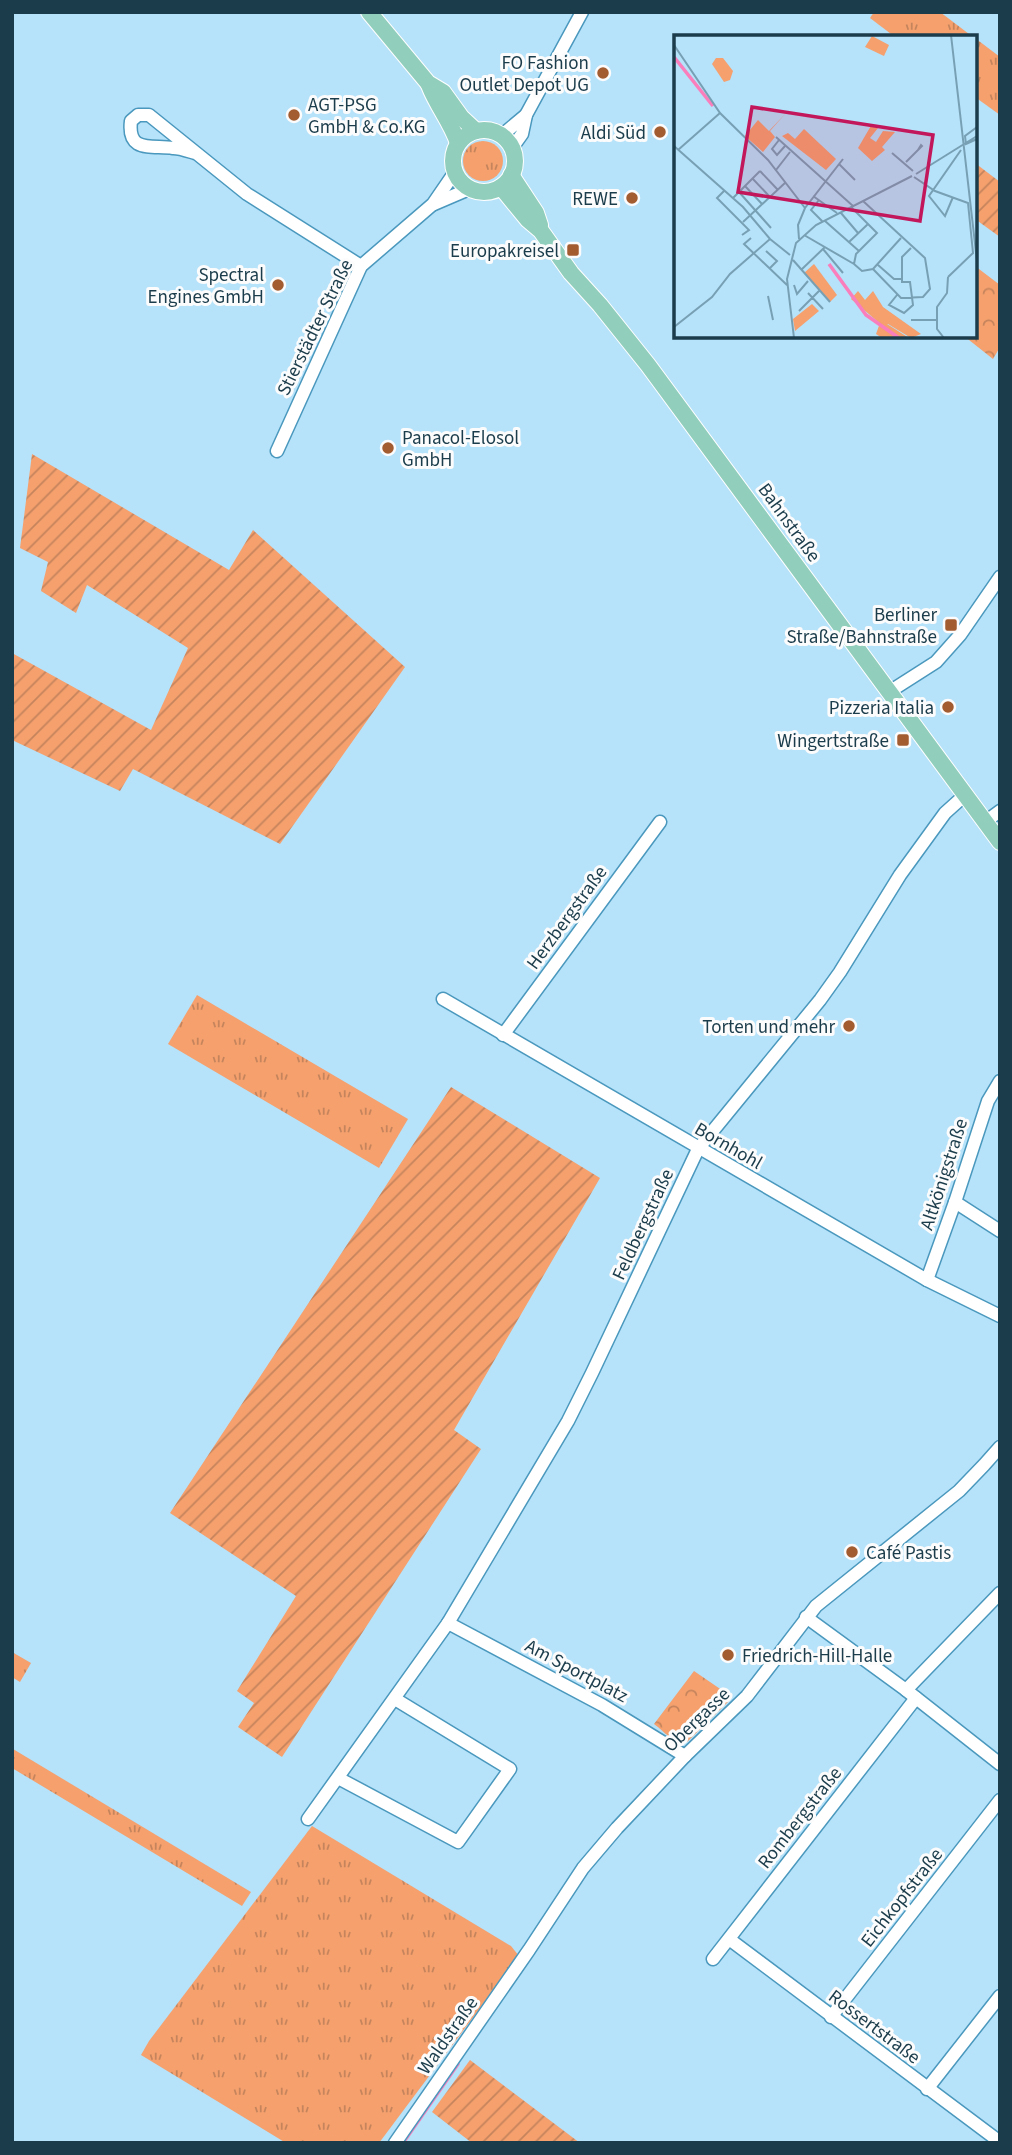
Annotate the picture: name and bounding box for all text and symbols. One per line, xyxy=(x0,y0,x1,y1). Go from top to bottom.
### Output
inset map xyxy=(674,35,977,338)
place label: FO Fashion Outlet Depot UG xyxy=(460,50,589,99)
marker: FO Fashion Outlet Depot UG xyxy=(595,65,611,81)
place label: AGT-PSG GmbH & Co.KG xyxy=(308,92,426,141)
marker: AGT-PSG GmbH & Co.KG xyxy=(286,107,302,123)
place label: Aldi Süd xyxy=(581,120,646,147)
marker: Aldi Süd xyxy=(652,124,668,140)
place label: REWE xyxy=(572,186,618,213)
marker: REWE xyxy=(624,190,640,206)
place label: Europakreisel xyxy=(450,238,559,265)
marker: Europakreisel xyxy=(565,242,581,258)
street label: Stierstädter Straße xyxy=(271,255,360,400)
place label: Spectral Engines GmbH xyxy=(147,262,264,311)
marker: Spectral Engines GmbH xyxy=(270,277,286,293)
place label: Panacol-Elosol GmbH xyxy=(402,425,519,474)
marker: Panacol-Elosol GmbH xyxy=(380,440,396,456)
street label: Bahnstraße xyxy=(751,478,827,568)
place label: Berliner Straße/Bahnstraße xyxy=(787,602,937,651)
marker: Berliner Straße/Bahnstraße xyxy=(943,617,959,633)
place label: Pizzeria Italia xyxy=(829,695,934,722)
marker: Pizzeria Italia xyxy=(940,699,956,715)
place label: Wingertstraße xyxy=(777,728,889,755)
marker: Wingertstraße xyxy=(895,732,911,748)
street label: Herzbergstraße xyxy=(520,860,614,975)
place label: Torten und mehr xyxy=(702,1014,835,1041)
marker: Torten und mehr xyxy=(841,1018,857,1034)
street label: Altkönigstraße xyxy=(914,1115,975,1234)
street label: Bornhohl xyxy=(689,1116,767,1177)
street label: Feldbergstraße xyxy=(606,1165,681,1285)
place label: Café Pastis xyxy=(866,1540,951,1567)
marker: Café Pastis xyxy=(844,1544,860,1560)
street label: Am Sportplatz xyxy=(520,1633,633,1710)
place label: Friedrich-Hill-Halle xyxy=(742,1643,892,1670)
marker: Friedrich-Hill-Halle xyxy=(720,1647,736,1663)
street label: Obergasse xyxy=(658,1681,736,1759)
street label: Rombergstraße xyxy=(752,1761,849,1875)
street label: Eichkopfstraße xyxy=(855,1843,949,1953)
street label: Rossertstraße xyxy=(822,1984,926,2071)
street label: Waldstraße xyxy=(411,1991,485,2080)

